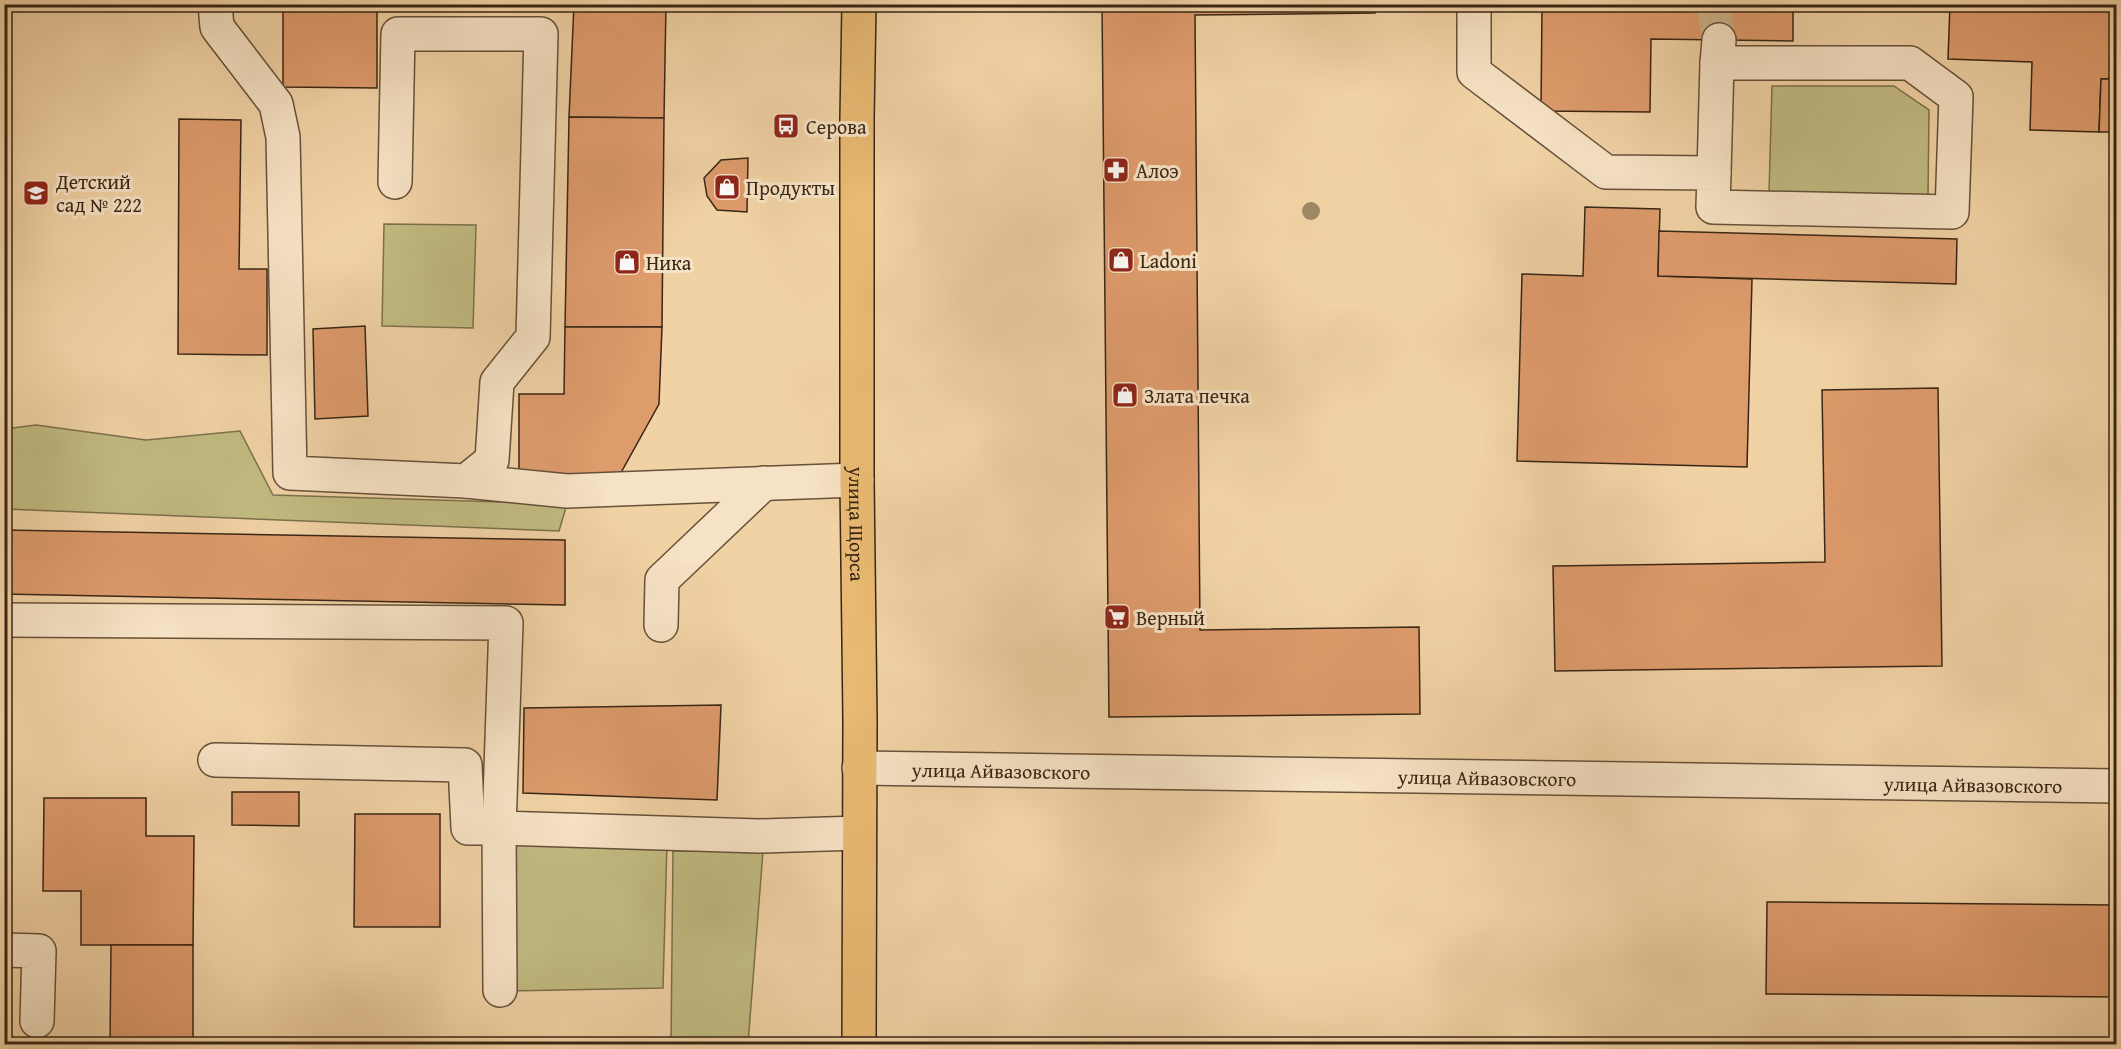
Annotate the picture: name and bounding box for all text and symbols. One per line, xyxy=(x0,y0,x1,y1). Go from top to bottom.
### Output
bus stop icon: Серова xyxy=(771,111,801,141)
place label: Серова xyxy=(806,112,867,141)
pharmacy icon: Алоэ xyxy=(1101,155,1131,185)
place label: Алоэ xyxy=(1136,156,1179,185)
place label: Детский сад № 222 xyxy=(55,167,142,219)
shop icon: Продукты xyxy=(712,172,742,202)
place label: Продукты xyxy=(746,173,835,202)
school or university icon: Детский сад № 222 xyxy=(21,178,51,208)
shop icon: Ladoni xyxy=(1106,245,1136,275)
place label: Ladoni xyxy=(1140,246,1197,275)
shop icon: Ника xyxy=(612,247,642,277)
place label: Ника xyxy=(646,248,692,277)
shop icon: Злата печка xyxy=(1110,380,1140,410)
place label: Злата печка xyxy=(1144,381,1250,410)
street label: улица Щорса xyxy=(842,466,873,582)
supermarket icon: Верный xyxy=(1102,602,1132,632)
place label: Верный xyxy=(1136,603,1205,632)
street label: улица Айвазовского xyxy=(910,754,1091,786)
street label: улица Айвазовского xyxy=(1396,761,1576,793)
street label: улица Айвазовского xyxy=(1882,768,2062,800)

